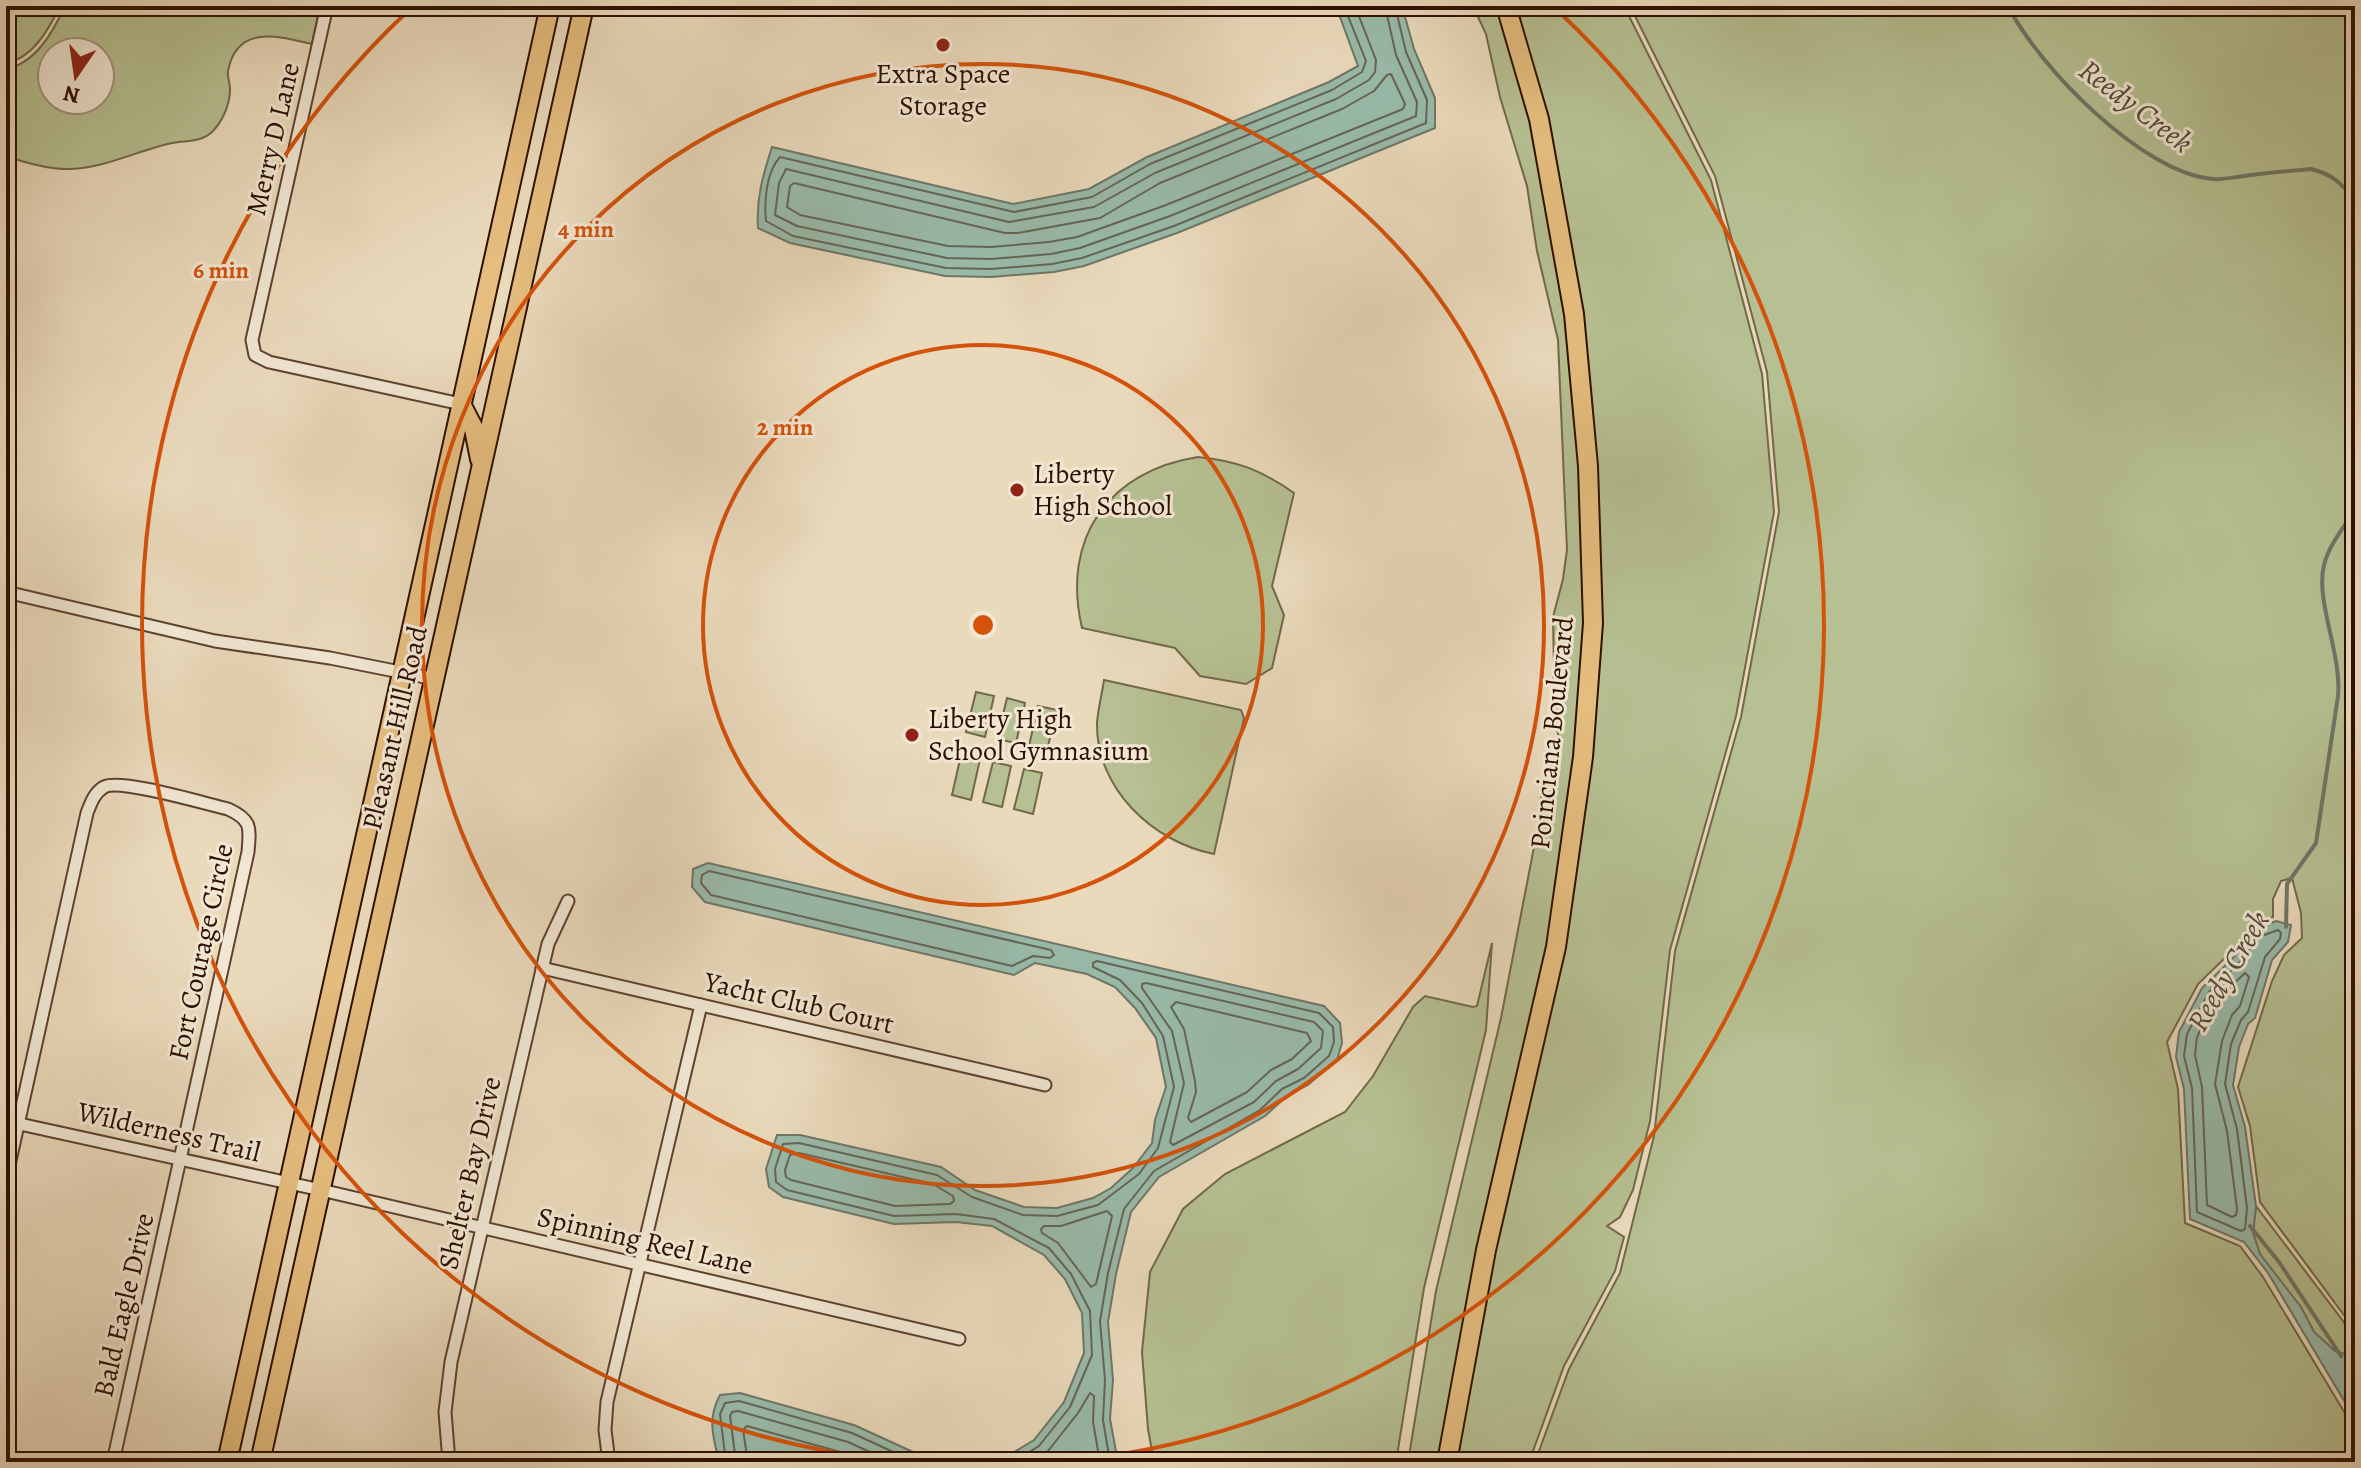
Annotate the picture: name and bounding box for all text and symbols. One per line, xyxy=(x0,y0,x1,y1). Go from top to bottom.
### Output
north arrow xyxy=(36,36,116,116)
marker: Extra Space Storage xyxy=(934,36,952,54)
water label: Reedy Creek xyxy=(2071,50,2201,162)
place label: Extra Space Storage xyxy=(876,55,1010,125)
street label: Merry D Lane xyxy=(237,59,309,219)
text: N xyxy=(61,78,83,111)
text: 4 min xyxy=(558,213,615,245)
text: 6 min xyxy=(193,254,250,286)
text: 2 min xyxy=(757,411,814,443)
place label: Liberty High School xyxy=(1033,455,1172,525)
marker: Liberty High School xyxy=(1008,481,1026,499)
centre of rings xyxy=(969,611,997,639)
street label: Poinciana Boulevard xyxy=(1521,614,1583,851)
street label: Pleasant Hill Road xyxy=(353,621,437,834)
place label: Liberty High School Gymnasium xyxy=(928,700,1149,770)
marker: Liberty High School Gymnasium xyxy=(903,726,921,744)
street label: Fort Courage Circle xyxy=(159,840,243,1064)
water label: Reedy Creek xyxy=(2178,904,2278,1038)
street label: Yacht Club Court xyxy=(700,963,897,1043)
street label: Shelter Bay Drive xyxy=(429,1073,511,1273)
street label: Wilderness Trail xyxy=(73,1092,264,1172)
street label: Spinning Reel Lane xyxy=(534,1198,756,1284)
street label: Bald Eagle Drive xyxy=(84,1209,164,1401)

